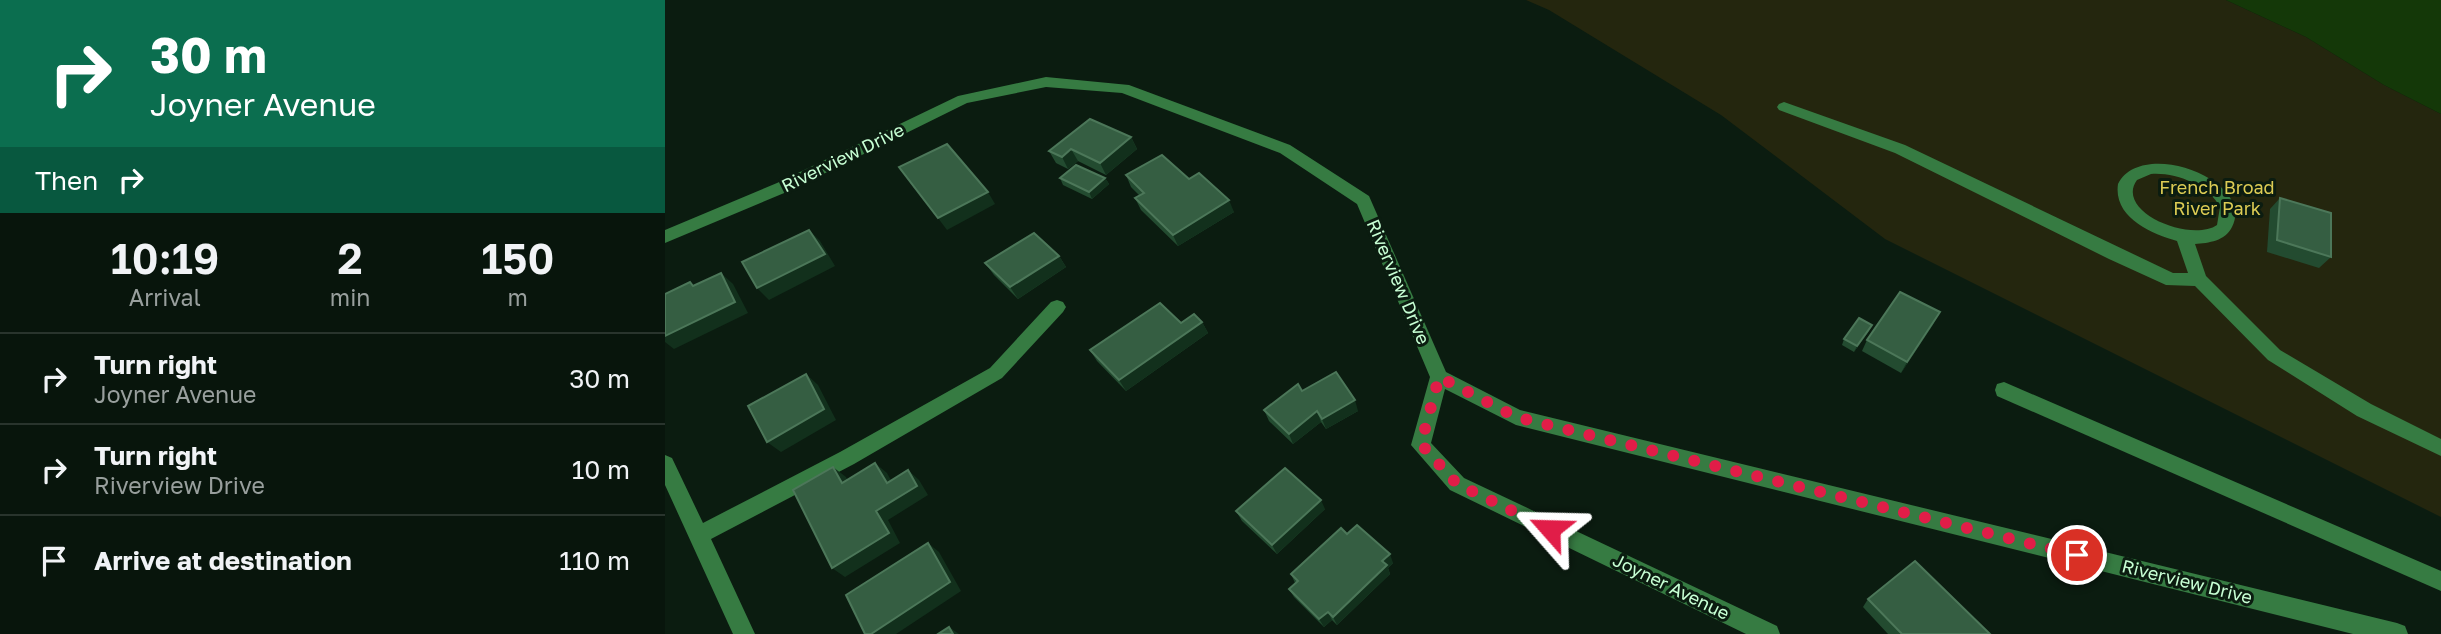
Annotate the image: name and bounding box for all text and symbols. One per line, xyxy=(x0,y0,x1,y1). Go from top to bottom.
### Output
text: 30 m xyxy=(150,25,267,84)
icon: right xyxy=(35,28,126,119)
text: Joyner Avenue xyxy=(150,85,376,123)
street label: Riverview Drive xyxy=(778,118,907,196)
icon: right xyxy=(112,161,150,199)
text: Then xyxy=(35,165,98,196)
park label: French Broad River Park xyxy=(2159,176,2275,219)
street label: Riverview Drive xyxy=(1363,216,1435,347)
text: 10:19 xyxy=(111,233,219,283)
text: 2 xyxy=(338,233,363,283)
text: 150 xyxy=(481,233,554,283)
text: Arrival xyxy=(129,283,201,311)
text: min xyxy=(330,283,370,311)
text: m xyxy=(508,283,528,311)
text: Turn right xyxy=(94,349,217,380)
icon: right xyxy=(35,360,73,398)
text: 30 m xyxy=(569,363,630,394)
text: Joyner Avenue xyxy=(94,380,256,408)
text: Turn right xyxy=(94,440,217,471)
icon: right xyxy=(35,451,73,489)
text: 10 m xyxy=(572,454,630,485)
text: Riverview Drive xyxy=(94,471,265,499)
position arrow xyxy=(1513,492,1587,566)
pin xyxy=(2047,525,2107,585)
icon: arrive xyxy=(2058,536,2096,574)
icon: arrive xyxy=(35,542,73,580)
text: Arrive at destination xyxy=(94,545,352,576)
text: 110 m xyxy=(559,545,630,576)
street label: Joyner Avenue xyxy=(1610,548,1733,624)
street label: Riverview Drive xyxy=(2120,554,2255,608)

